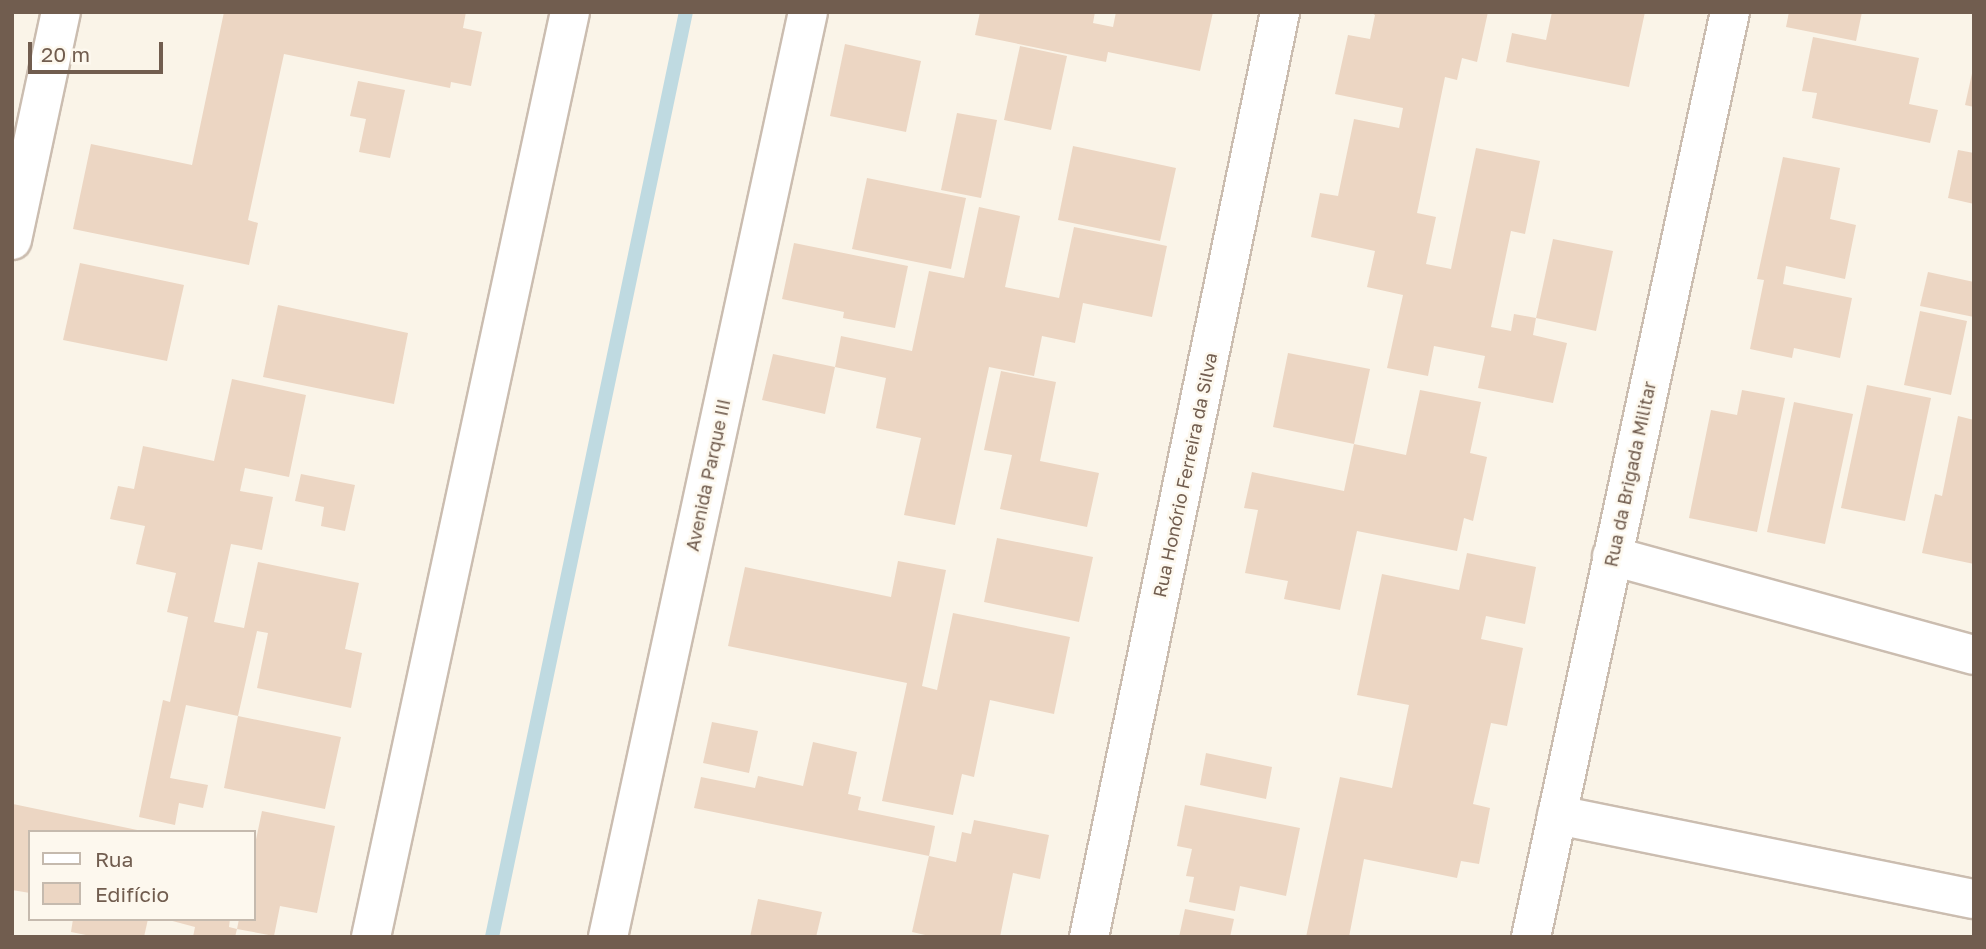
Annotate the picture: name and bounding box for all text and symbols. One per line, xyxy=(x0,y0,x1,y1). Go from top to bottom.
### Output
scale bar xyxy=(32,28,166,72)
text: 20 m xyxy=(41,41,90,67)
street label: Rua Honório Ferreira da Silva xyxy=(1148,351,1222,599)
street label: Rua da Brigada Militar xyxy=(1600,379,1660,569)
street label: Avenida Parque III xyxy=(681,397,735,553)
legend xyxy=(28,830,256,921)
text: Rua xyxy=(95,846,133,872)
text: Edifício xyxy=(95,881,169,907)

